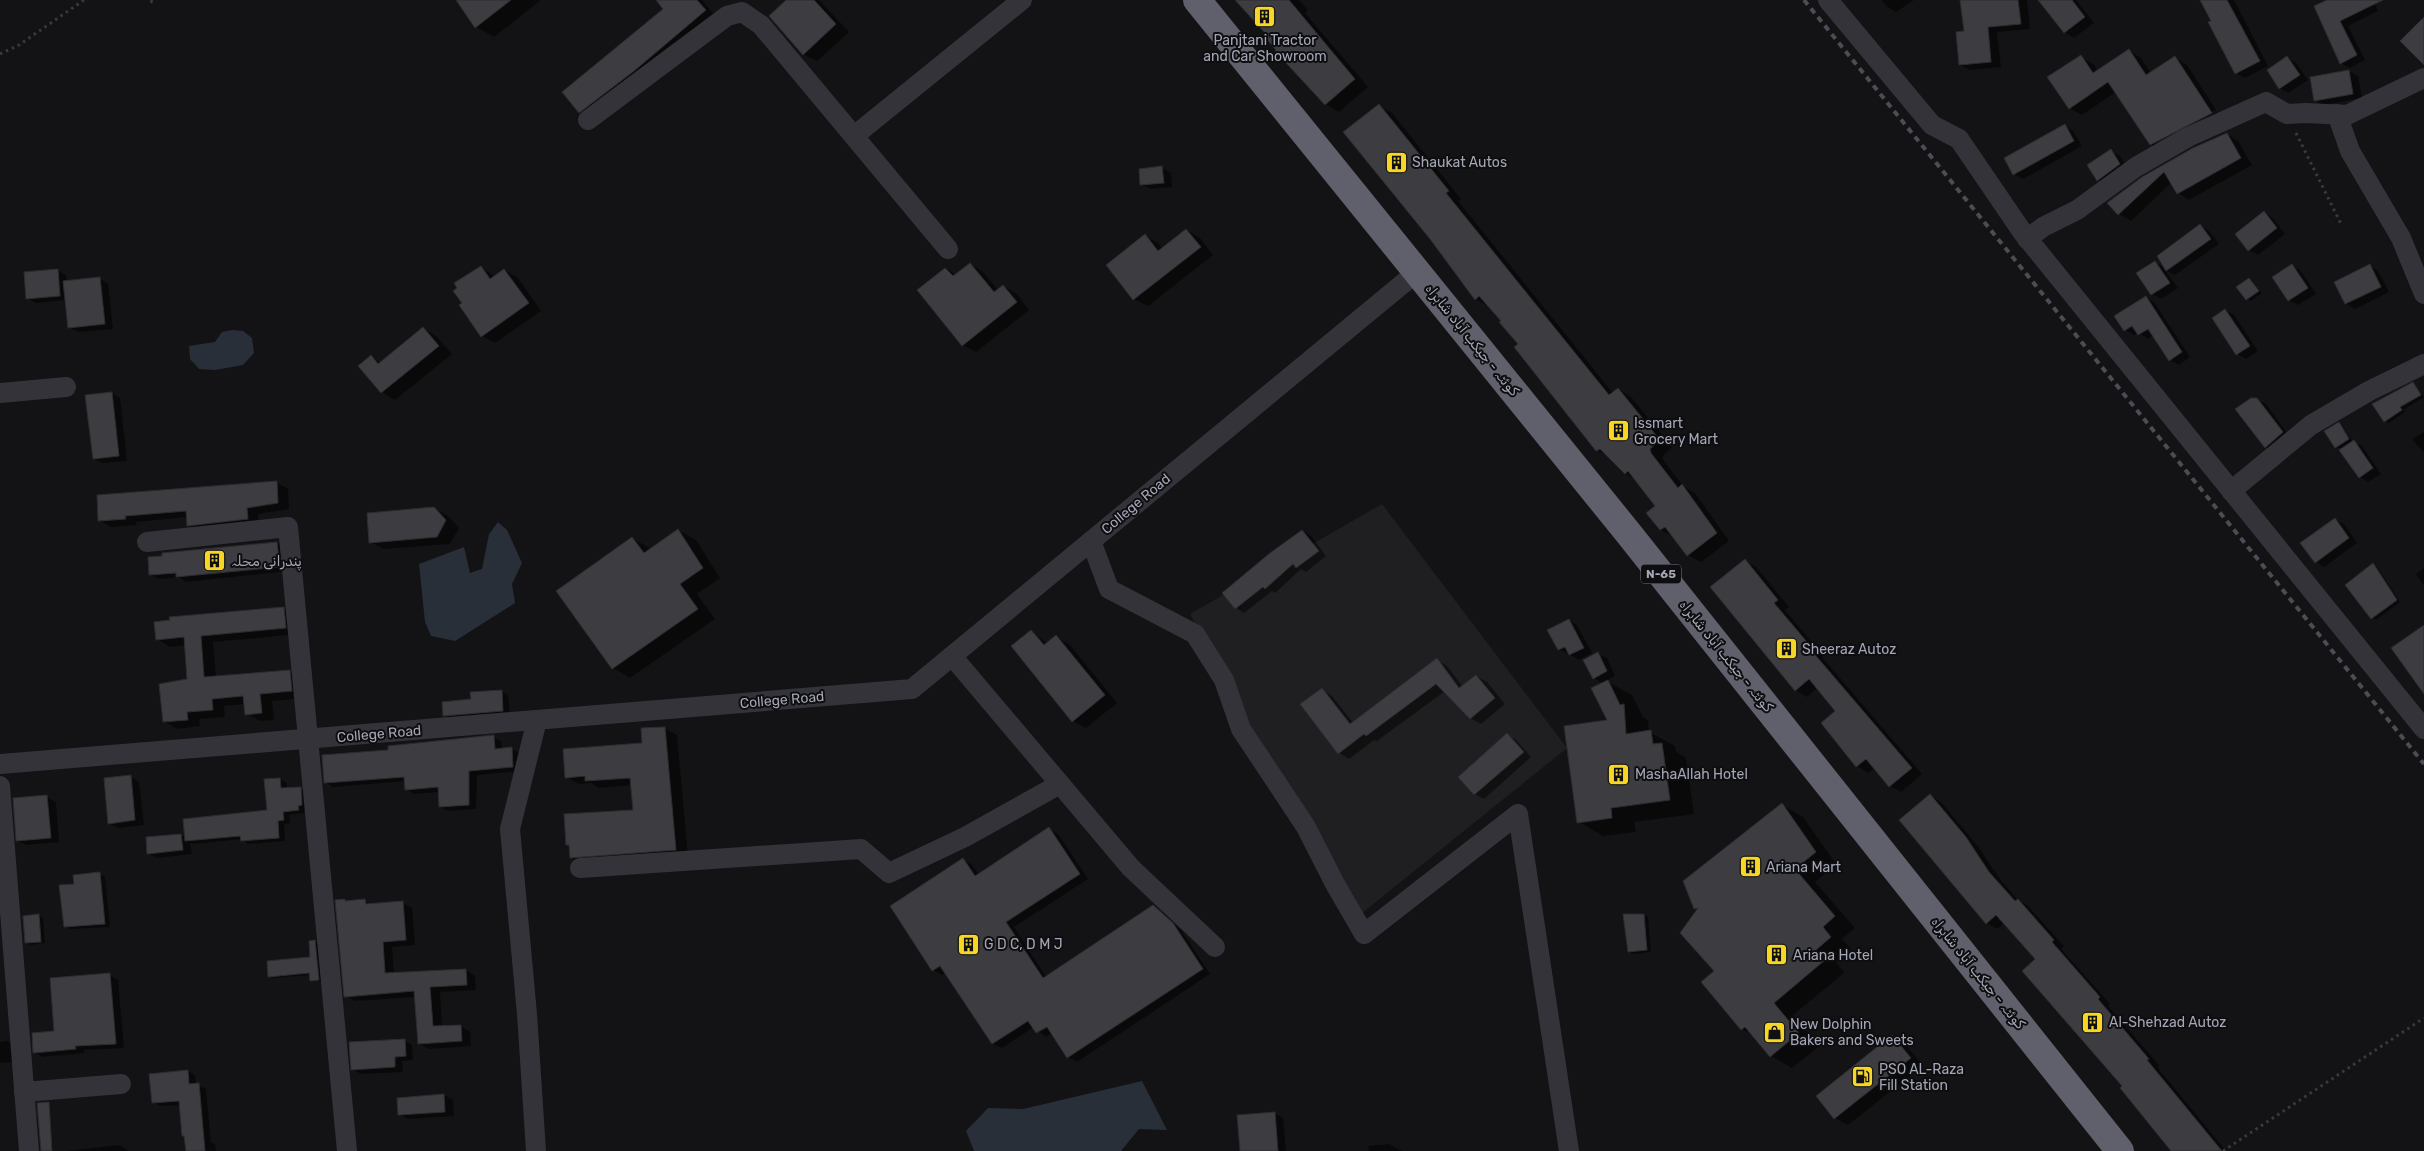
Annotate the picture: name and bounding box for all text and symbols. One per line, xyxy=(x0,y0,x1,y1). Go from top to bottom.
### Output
building icon: Panjtani Tractor and Car Showroom xyxy=(1253,5,1277,29)
place label: Panjtani Tractor and Car Showroom xyxy=(1203,32,1327,65)
building icon: Shaukat Autos xyxy=(1384,150,1408,174)
place label: Shaukat Autos xyxy=(1412,154,1507,171)
street label: کوئٹہ - جیکب آباد شاہراہ xyxy=(1422,280,1523,400)
place label: Issmart Grocery Mart xyxy=(1634,415,1719,448)
building icon: Issmart Grocery Mart xyxy=(1606,419,1630,443)
street label: College Road xyxy=(1098,470,1174,538)
building icon: پندرانی محلہ xyxy=(203,549,227,573)
place label: پندرانی محلہ xyxy=(231,553,302,571)
road number: N-65 xyxy=(1641,564,1681,584)
street label: کوئٹہ - جیکب آباد شاہراہ xyxy=(1676,596,1777,716)
building icon: Sheeraz Autoz xyxy=(1774,637,1798,661)
place label: Sheeraz Autoz xyxy=(1802,641,1896,658)
street label: College Road xyxy=(739,688,825,712)
street label: College Road xyxy=(336,722,422,746)
building icon: MashaAllah Hotel xyxy=(1607,762,1631,786)
place label: MashaAllah Hotel xyxy=(1635,766,1748,783)
building icon: Ariana Mart xyxy=(1738,855,1762,879)
place label: Ariana Mart xyxy=(1766,859,1842,876)
street label: کوئٹہ - جیکب آباد شاہراہ xyxy=(1928,913,2029,1033)
building icon: G D C, D M J xyxy=(956,932,980,956)
place label: G D C, D M J xyxy=(984,936,1063,953)
building icon: Ariana Hotel xyxy=(1765,943,1789,967)
place label: Ariana Hotel xyxy=(1793,947,1873,964)
building icon: Al-Shehzad Autoz xyxy=(2081,1010,2105,1034)
place label: Al-Shehzad Autoz xyxy=(2109,1014,2226,1031)
place label: New Dolphin Bakers and Sweets xyxy=(1790,1016,1914,1049)
shop icon: New Dolphin Bakers and Sweets xyxy=(1762,1020,1786,1044)
place label: PSO AL-Raza Fill Station xyxy=(1879,1061,1964,1094)
fuel station icon: PSO AL-Raza Fill Station xyxy=(1851,1065,1875,1089)

